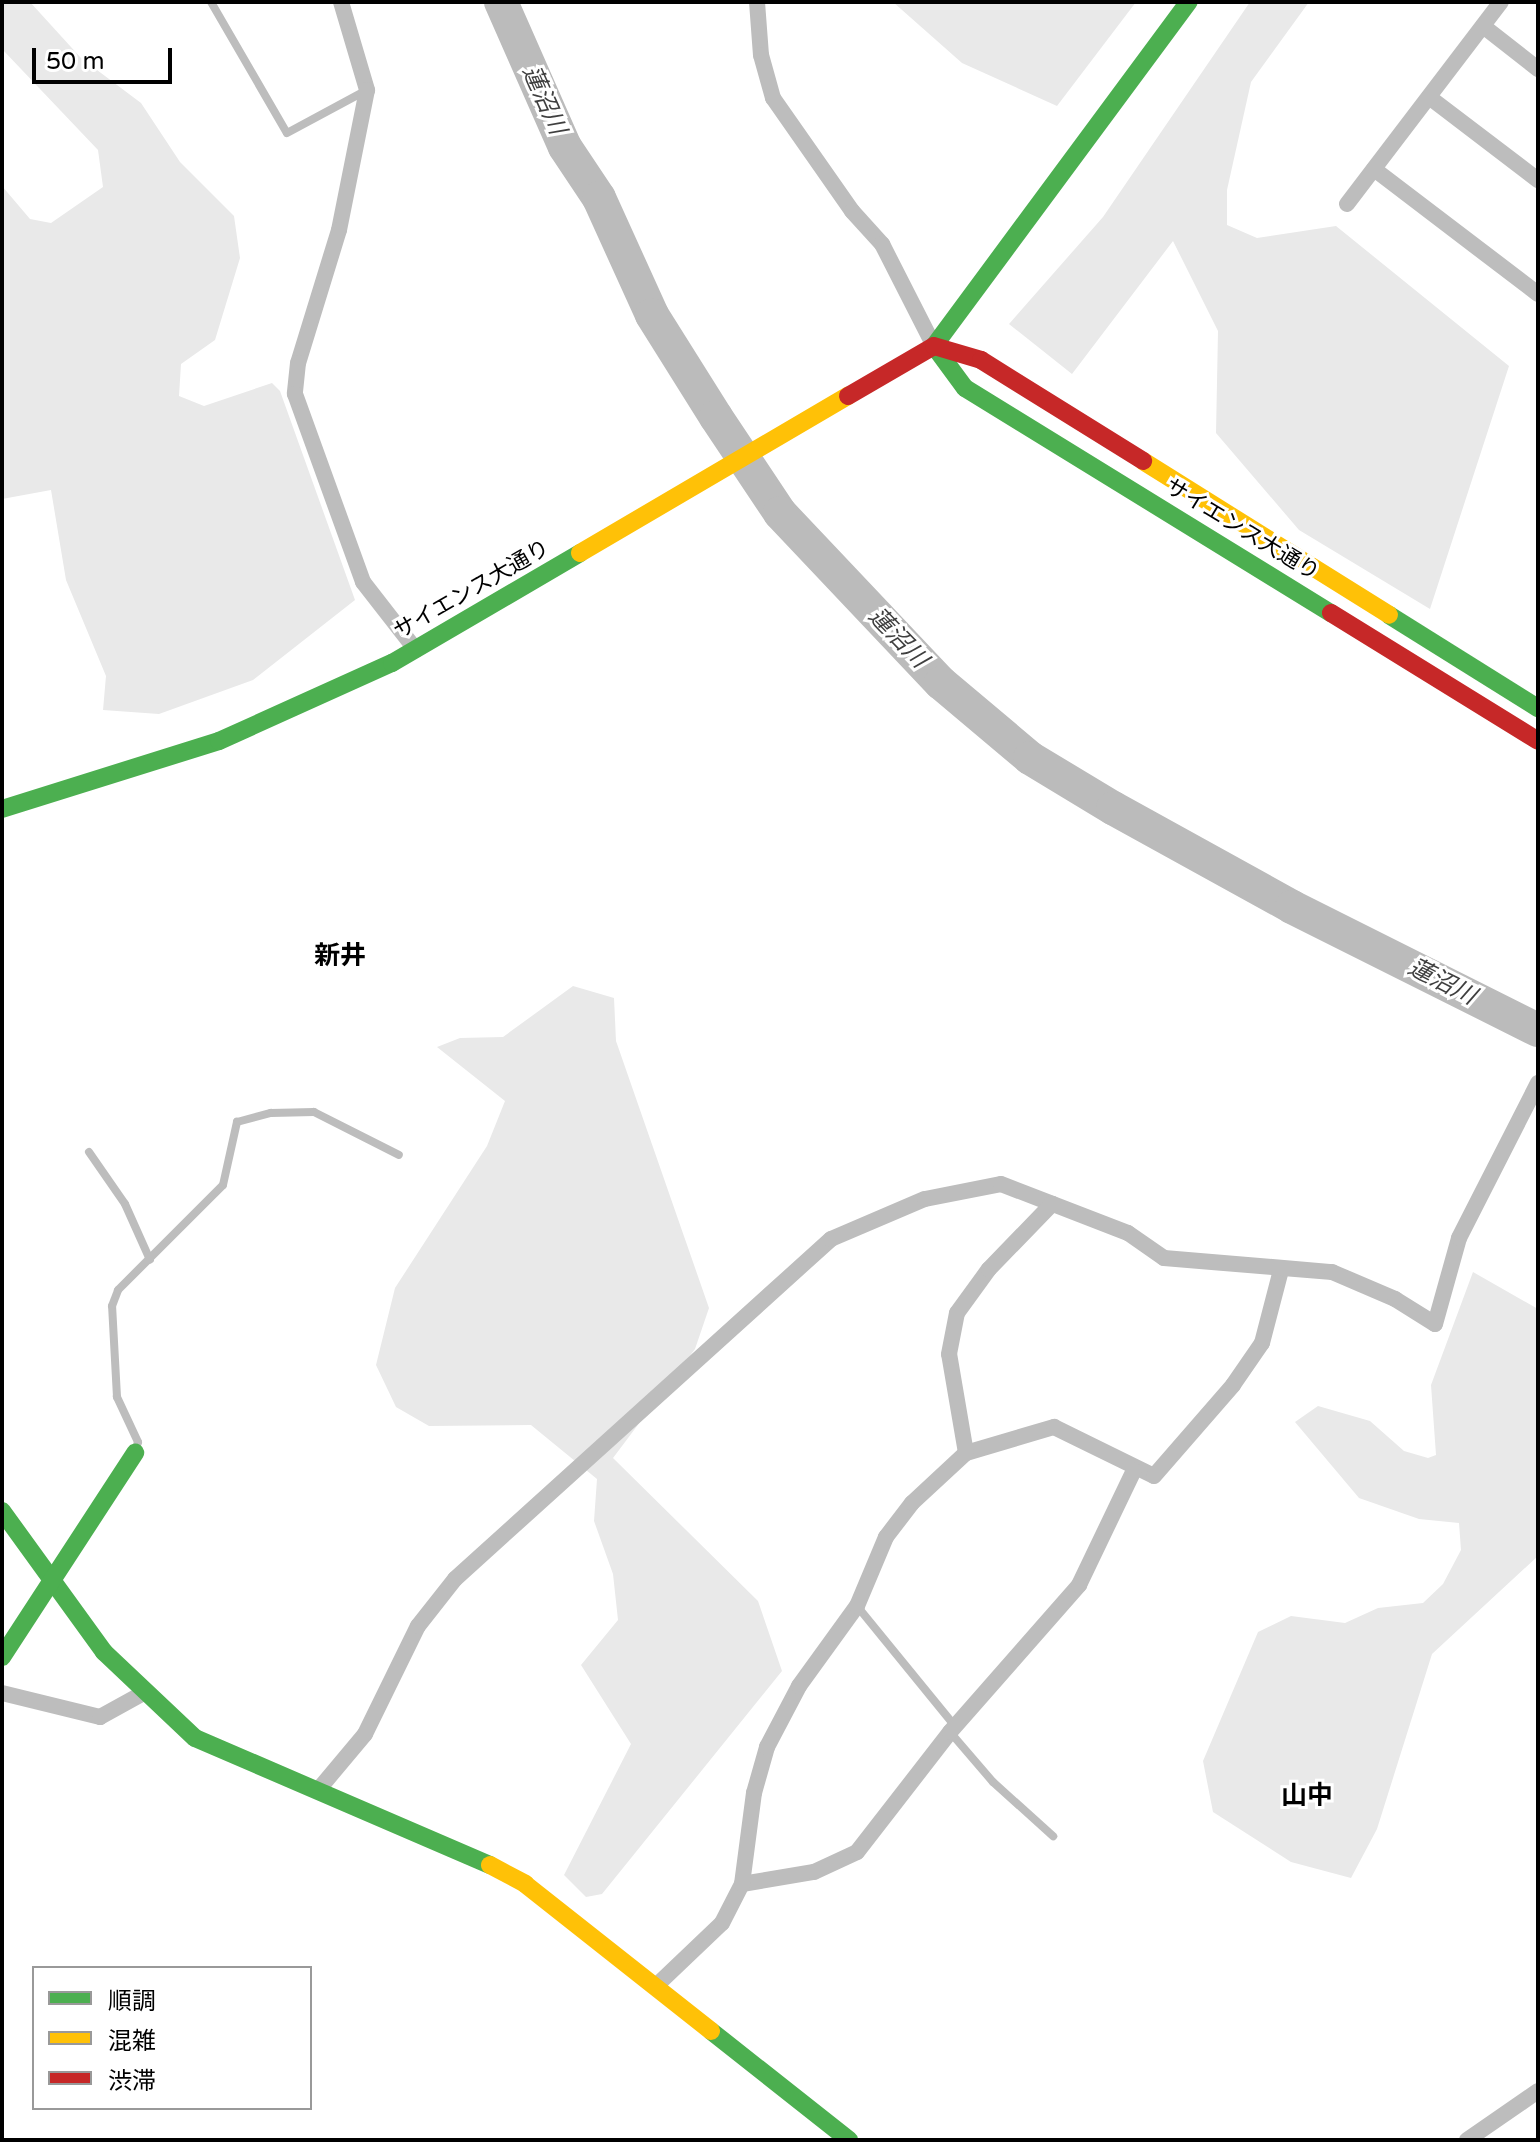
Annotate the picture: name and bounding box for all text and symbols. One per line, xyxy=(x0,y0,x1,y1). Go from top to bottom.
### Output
scale bar xyxy=(36,32,176,82)
text: 50 m xyxy=(46,47,104,76)
water label: 蓮沼川 xyxy=(516,61,572,139)
street label: サイエンス大通り xyxy=(1160,473,1324,587)
street label: サイエンス大通り xyxy=(389,535,555,645)
water label: 蓮沼川 xyxy=(863,602,933,674)
district label: 新井 xyxy=(314,940,366,972)
water label: 蓮沼川 xyxy=(1403,953,1481,1011)
district label: 山中 xyxy=(1281,1780,1333,1812)
legend xyxy=(32,1966,312,2110)
text: 順調 xyxy=(108,1987,156,2016)
text: 混雑 xyxy=(108,2027,156,2056)
text: 渋滞 xyxy=(108,2067,156,2096)

